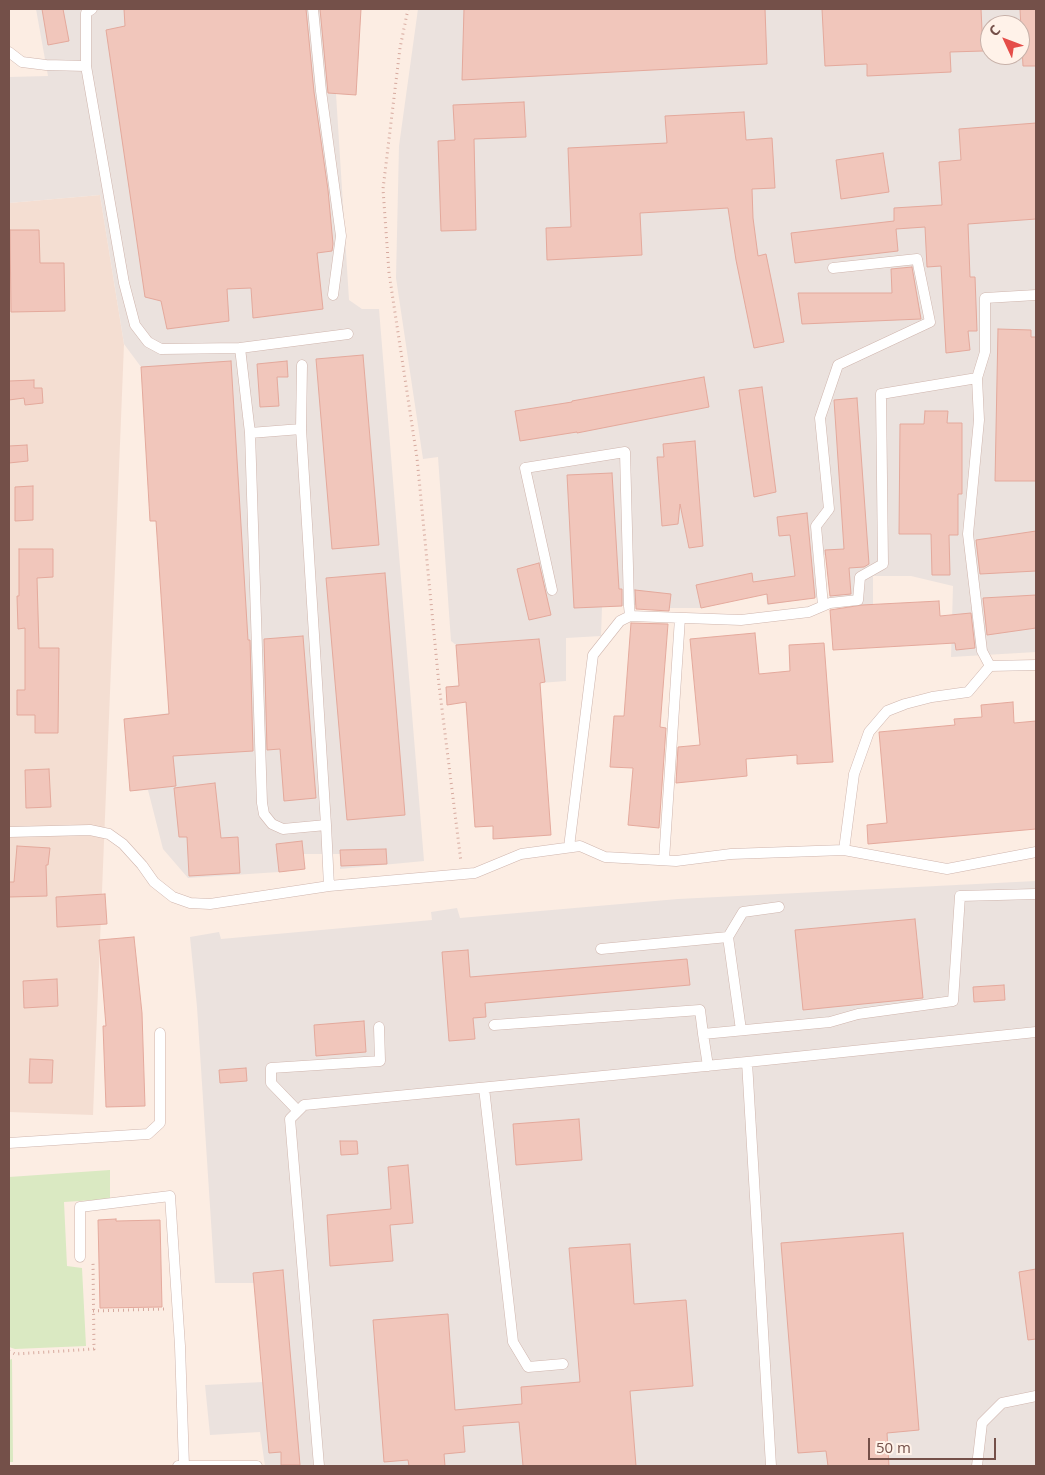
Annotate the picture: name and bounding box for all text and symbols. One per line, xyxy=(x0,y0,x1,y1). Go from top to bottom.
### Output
north arrow xyxy=(980,15,1030,65)
text: С xyxy=(984,20,1004,40)
scale bar xyxy=(870,1428,998,1460)
text: 50 m xyxy=(876,1437,911,1457)

